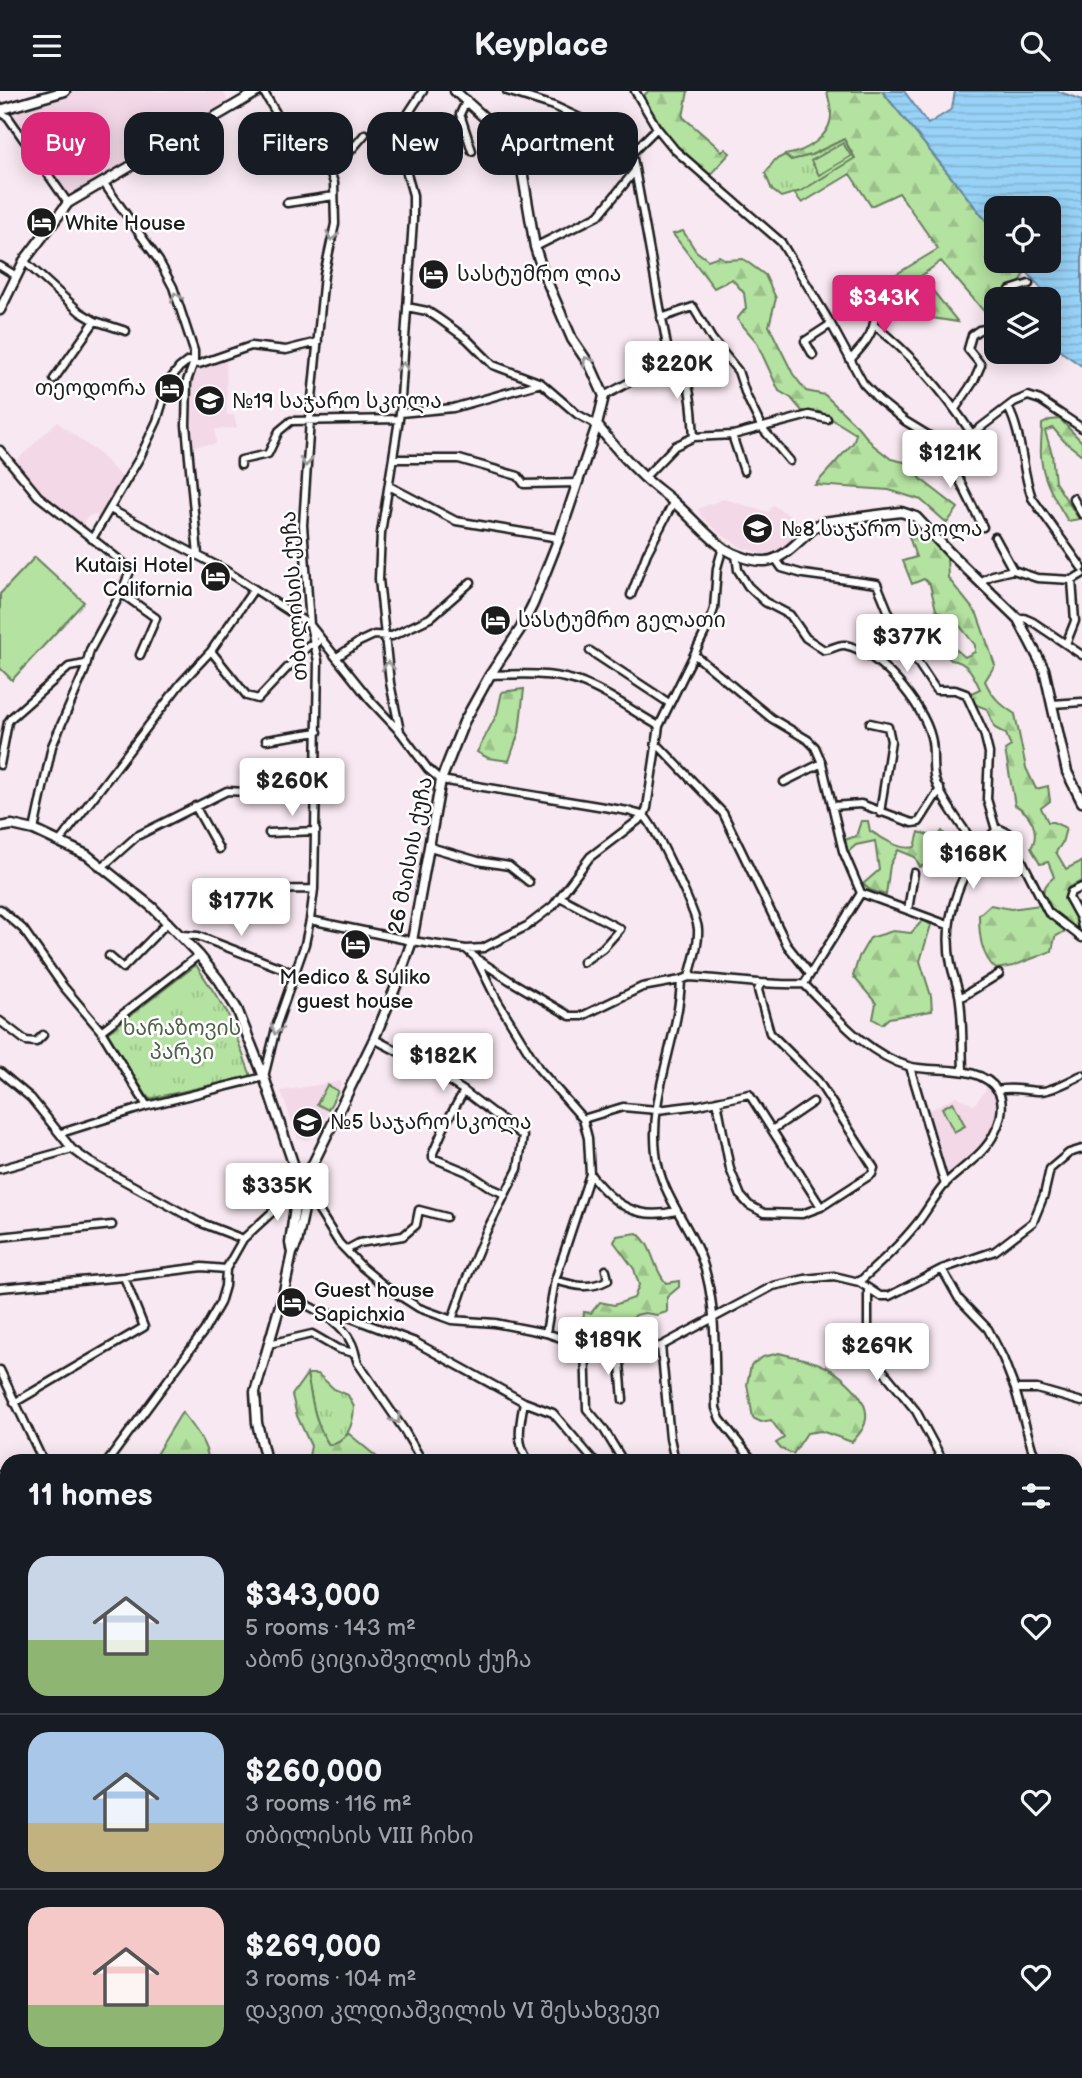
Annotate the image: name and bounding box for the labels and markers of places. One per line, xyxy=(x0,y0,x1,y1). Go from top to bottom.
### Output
hotel icon: White House xyxy=(25,206,59,240)
place label: White House xyxy=(65,211,185,236)
hotel icon: სასტუმრო ლია xyxy=(417,257,451,291)
place label: სასტუმრო ლია xyxy=(457,262,621,287)
pin: $343K xyxy=(835,275,933,335)
pin: $220K xyxy=(628,341,726,401)
hotel icon: თეოდორა xyxy=(152,371,186,405)
place label: თეოდორა xyxy=(35,376,146,401)
school or university icon: №19 საჯარო სკოლა xyxy=(192,384,226,418)
place label: №19 საჯარო სკოლა xyxy=(232,389,442,414)
pin: $121K xyxy=(901,431,999,490)
school or university icon: №8 საჯარო სკოლა xyxy=(741,512,775,546)
place label: №8 საჯარო სკოლა xyxy=(781,517,983,542)
place label: Kutaisi Hotel California xyxy=(75,553,193,602)
hotel icon: Kutaisi Hotel California xyxy=(199,560,233,594)
hotel icon: სასტუმრო გელათი xyxy=(478,603,512,637)
place label: სასტუმრო გელათი xyxy=(518,608,726,633)
pin: $377K xyxy=(858,615,956,674)
pin: $260K xyxy=(243,759,341,818)
pin: $168K xyxy=(924,831,1022,891)
pin: $177K xyxy=(192,879,290,938)
hotel icon: Medico & Suliko guest house xyxy=(338,928,372,962)
place label: Medico & Suliko guest house xyxy=(279,965,431,1014)
pin: $182K xyxy=(394,1033,492,1093)
school or university icon: №5 საჯარო სკოლა xyxy=(290,1105,324,1139)
place label: №5 საჯარო სკოლა xyxy=(330,1110,531,1135)
pin: $335K xyxy=(228,1163,326,1223)
place label: Guest house Sapichxia xyxy=(314,1278,434,1327)
hotel icon: Guest house Sapichxia xyxy=(274,1285,308,1319)
pin: $189K xyxy=(559,1317,657,1377)
pin: $269K xyxy=(828,1323,926,1383)

